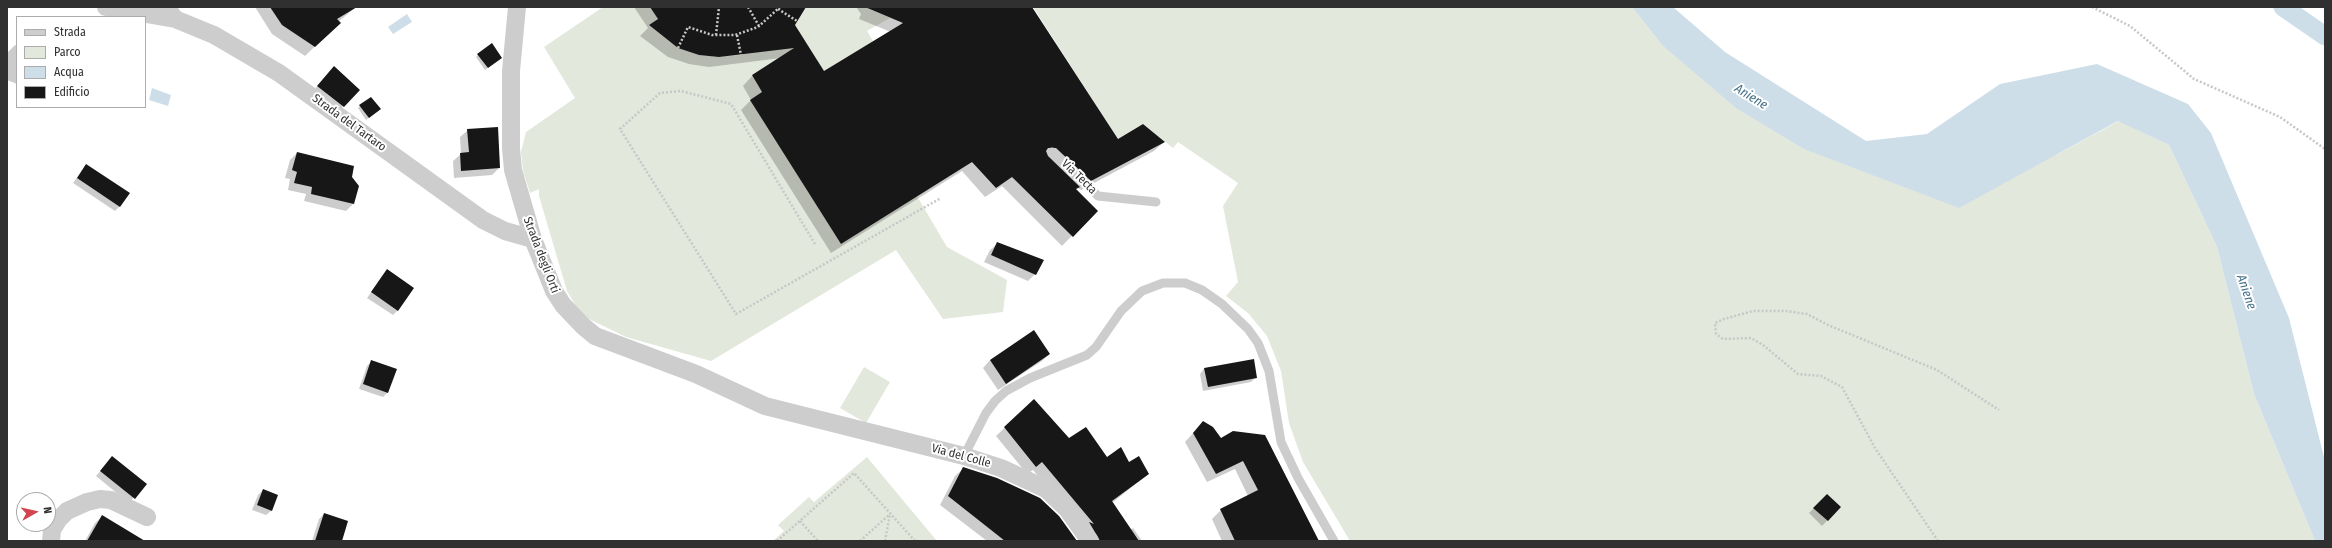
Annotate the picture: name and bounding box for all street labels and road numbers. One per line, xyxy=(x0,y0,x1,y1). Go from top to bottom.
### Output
street label: Strada del Tartaro xyxy=(309,91,389,155)
street label: Via Tecta xyxy=(1058,157,1100,197)
street label: Strada degli Orti xyxy=(520,215,562,295)
street label: Via del Colle xyxy=(930,441,992,471)

